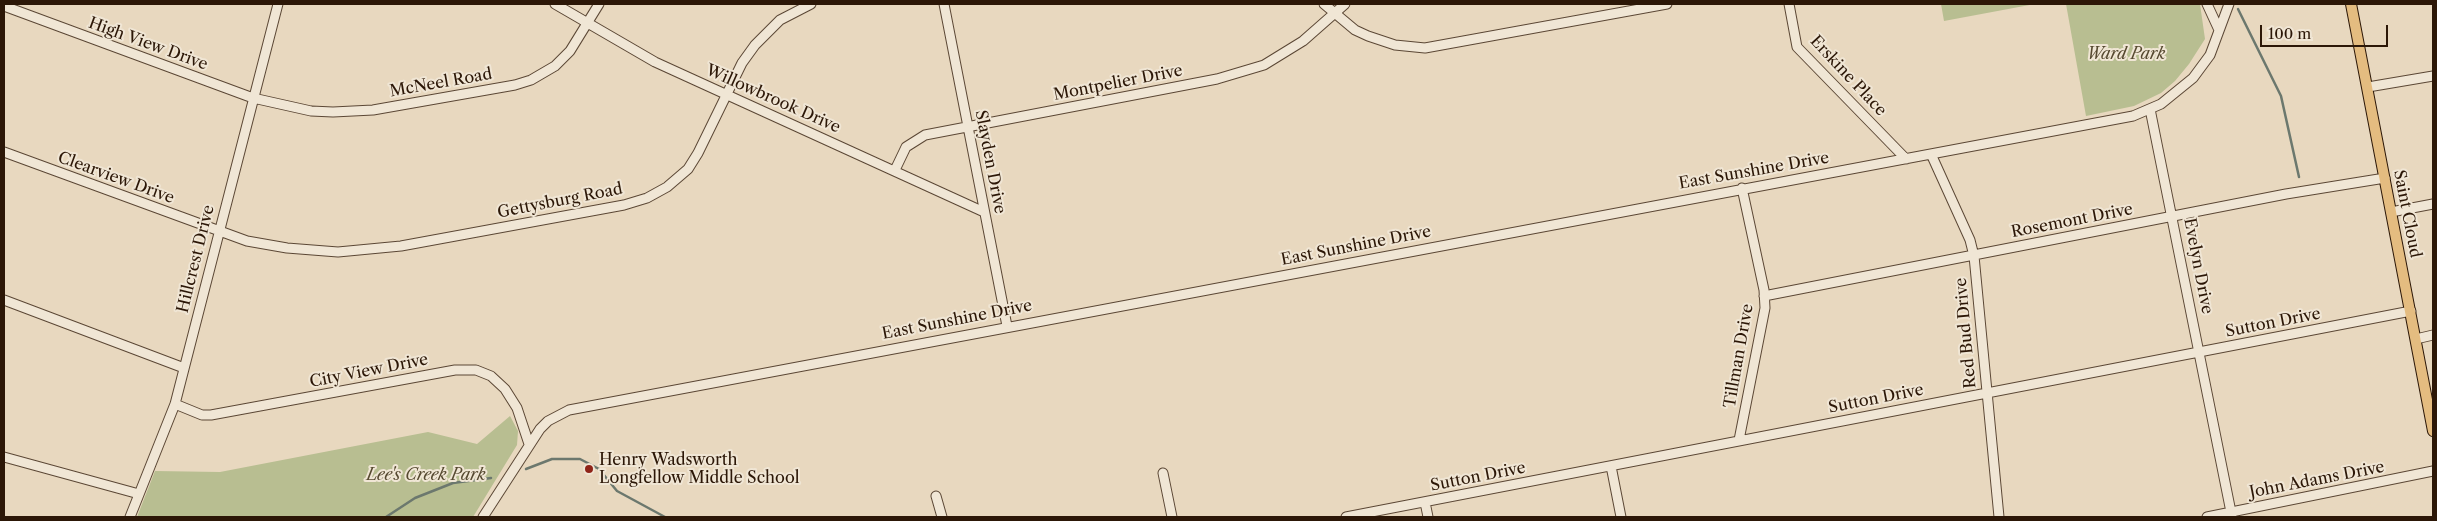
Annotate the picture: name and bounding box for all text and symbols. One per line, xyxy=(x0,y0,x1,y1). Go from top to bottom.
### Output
street label: High View Drive xyxy=(86,14,210,74)
scale bar xyxy=(2262,15,2390,47)
text: 100 m xyxy=(2268,24,2311,43)
street label: Erskine Place xyxy=(1806,32,1890,120)
park label: Ward Park xyxy=(2087,44,2165,64)
street label: Willowbrook Drive xyxy=(703,61,843,137)
street label: Montpelier Drive xyxy=(1052,61,1184,105)
street label: McNeel Road xyxy=(388,65,494,101)
street label: Slayden Drive xyxy=(971,108,1009,216)
street label: Clearview Drive xyxy=(55,148,177,208)
street label: East Sunshine Drive xyxy=(1677,148,1831,194)
street label: Saint Cloud xyxy=(2389,168,2425,260)
street label: Gettysburg Road xyxy=(496,179,624,223)
street label: Rosemont Drive xyxy=(2010,200,2134,242)
street label: Hillcrest Drive xyxy=(173,203,219,315)
street label: Evelyn Drive xyxy=(2179,216,2217,316)
street label: East Sunshine Drive xyxy=(1279,222,1433,270)
street label: Red Bud Drive xyxy=(1952,277,1980,389)
street label: East Sunshine Drive xyxy=(880,296,1034,344)
street label: Tillman Drive xyxy=(1720,302,1758,410)
street label: Sutton Drive xyxy=(2224,304,2322,342)
street label: City View Drive xyxy=(308,350,430,392)
street label: Sutton Drive xyxy=(1827,380,1925,418)
place label: Henry Wadsworth Longfellow Middle School xyxy=(599,450,799,488)
street label: John Adams Drive xyxy=(2248,457,2386,503)
street label: Sutton Drive xyxy=(1429,458,1527,496)
marker: Henry Wadsworth Longfellow Middle School xyxy=(583,463,595,475)
park label: Lee's Creek Park xyxy=(366,465,486,485)

